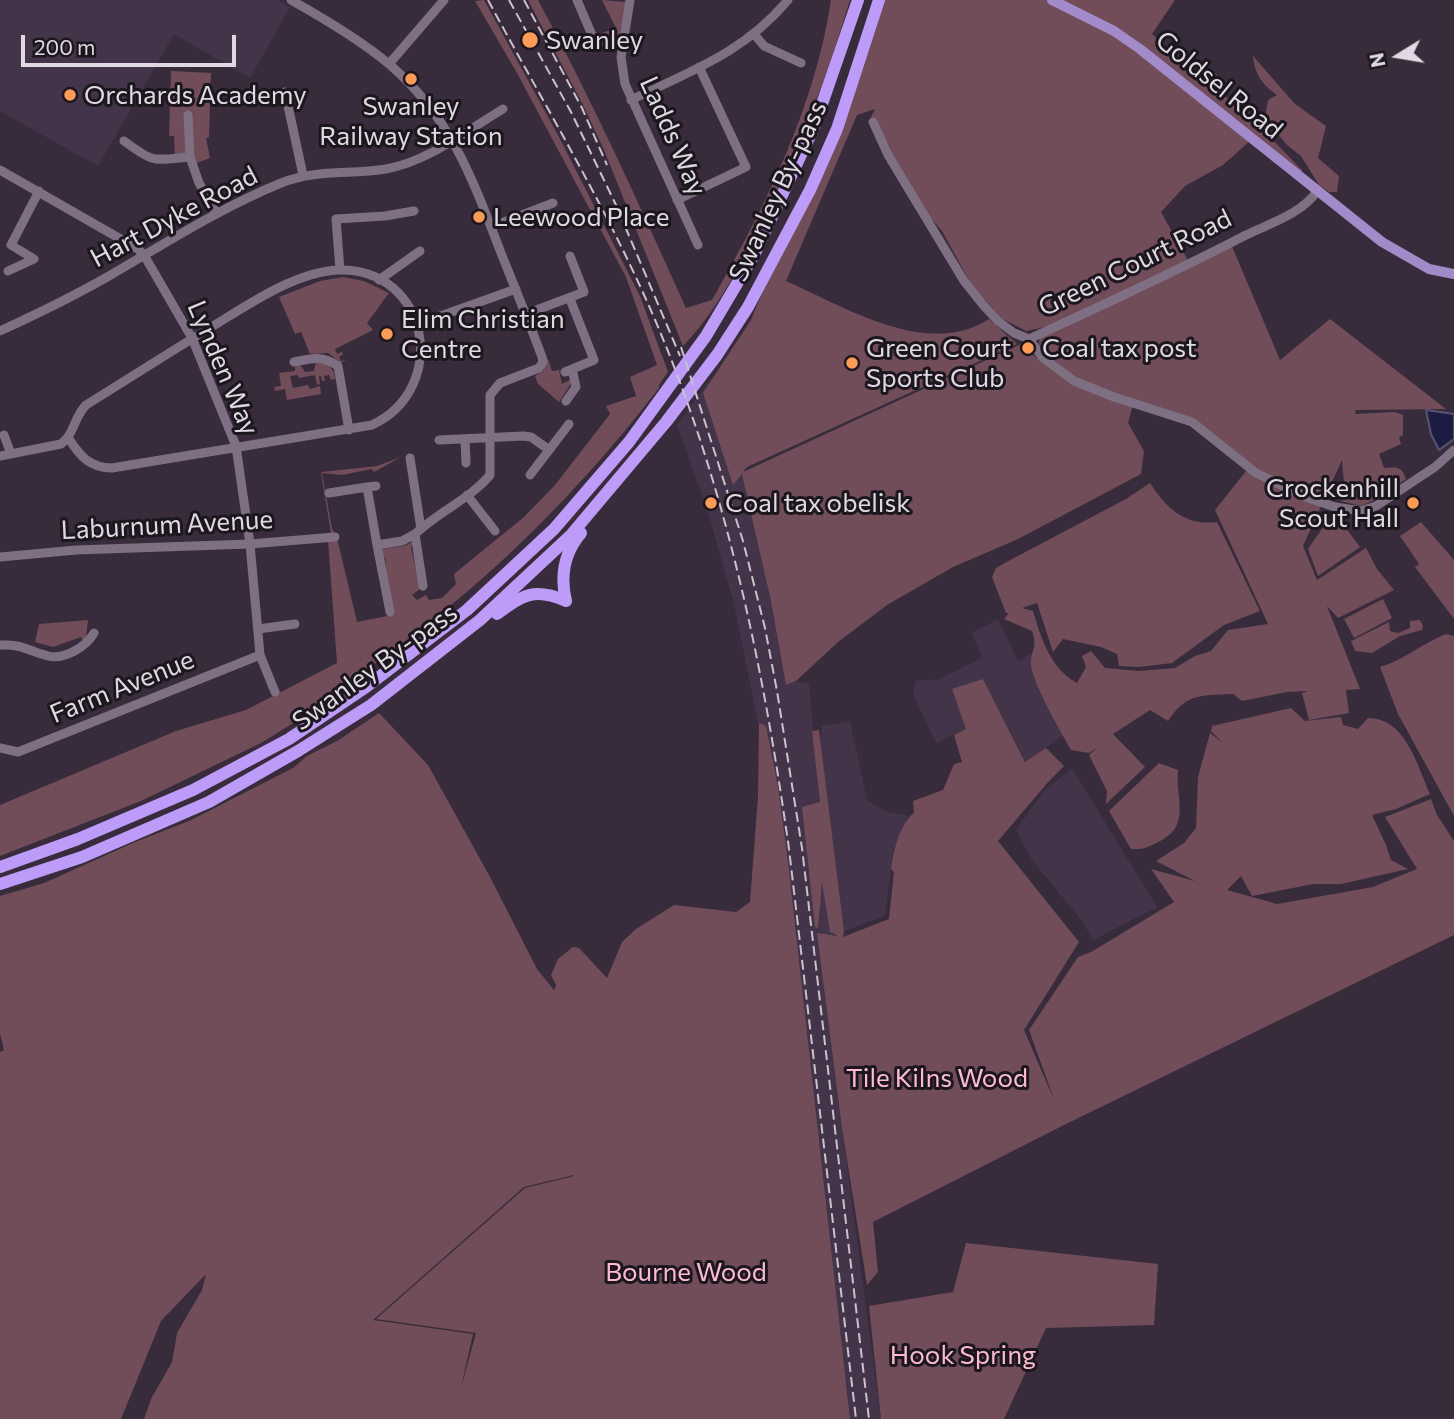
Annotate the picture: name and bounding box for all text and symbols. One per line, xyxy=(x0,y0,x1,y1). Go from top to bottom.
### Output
scale bar xyxy=(24,21,240,65)
north arrow xyxy=(1363,21,1433,91)
place label: Swanley xyxy=(546,24,643,56)
street label: Goldsel Road xyxy=(1149,24,1289,146)
marker: Swanley xyxy=(520,30,540,50)
text: 200 m xyxy=(34,34,95,59)
text: N xyxy=(1364,51,1390,69)
marker: Swanley Railway Station xyxy=(403,71,419,87)
street label: Ladds Way xyxy=(633,72,713,200)
place label: Orchards Academy xyxy=(84,79,307,111)
marker: Orchards Academy xyxy=(62,87,78,103)
place label: Swanley Railway Station xyxy=(319,90,503,152)
street label: Swanley By-pass xyxy=(722,96,834,286)
street label: Hart Dyke Road xyxy=(85,160,263,274)
place label: Leewood Place xyxy=(493,201,669,233)
street label: Green Court Road xyxy=(1033,203,1237,323)
marker: Leewood Place xyxy=(471,209,487,225)
street label: Lynden Way xyxy=(181,296,265,440)
place label: Elim Christian Centre xyxy=(401,303,565,364)
marker: Elim Christian Centre xyxy=(379,326,395,342)
place label: Green Court Sports Club xyxy=(866,332,1011,394)
place label: Coal tax post xyxy=(1042,332,1197,364)
marker: Coal tax post xyxy=(1020,340,1036,356)
marker: Green Court Sports Club xyxy=(844,355,860,371)
place label: Crockenhill Scout Hall xyxy=(1266,472,1399,534)
place label: Coal tax obelisk xyxy=(725,487,910,519)
marker: Coal tax obelisk xyxy=(703,495,719,511)
marker: Crockenhill Scout Hall xyxy=(1405,495,1421,511)
street label: Laburnum Avenue xyxy=(60,504,274,546)
street label: Swanley By-pass xyxy=(287,597,463,737)
street label: Farm Avenue xyxy=(45,644,199,730)
park label: Tile Kilns Wood xyxy=(846,1062,1028,1094)
park label: Bourne Wood xyxy=(605,1256,767,1288)
park label: Hook Spring xyxy=(890,1339,1036,1371)

